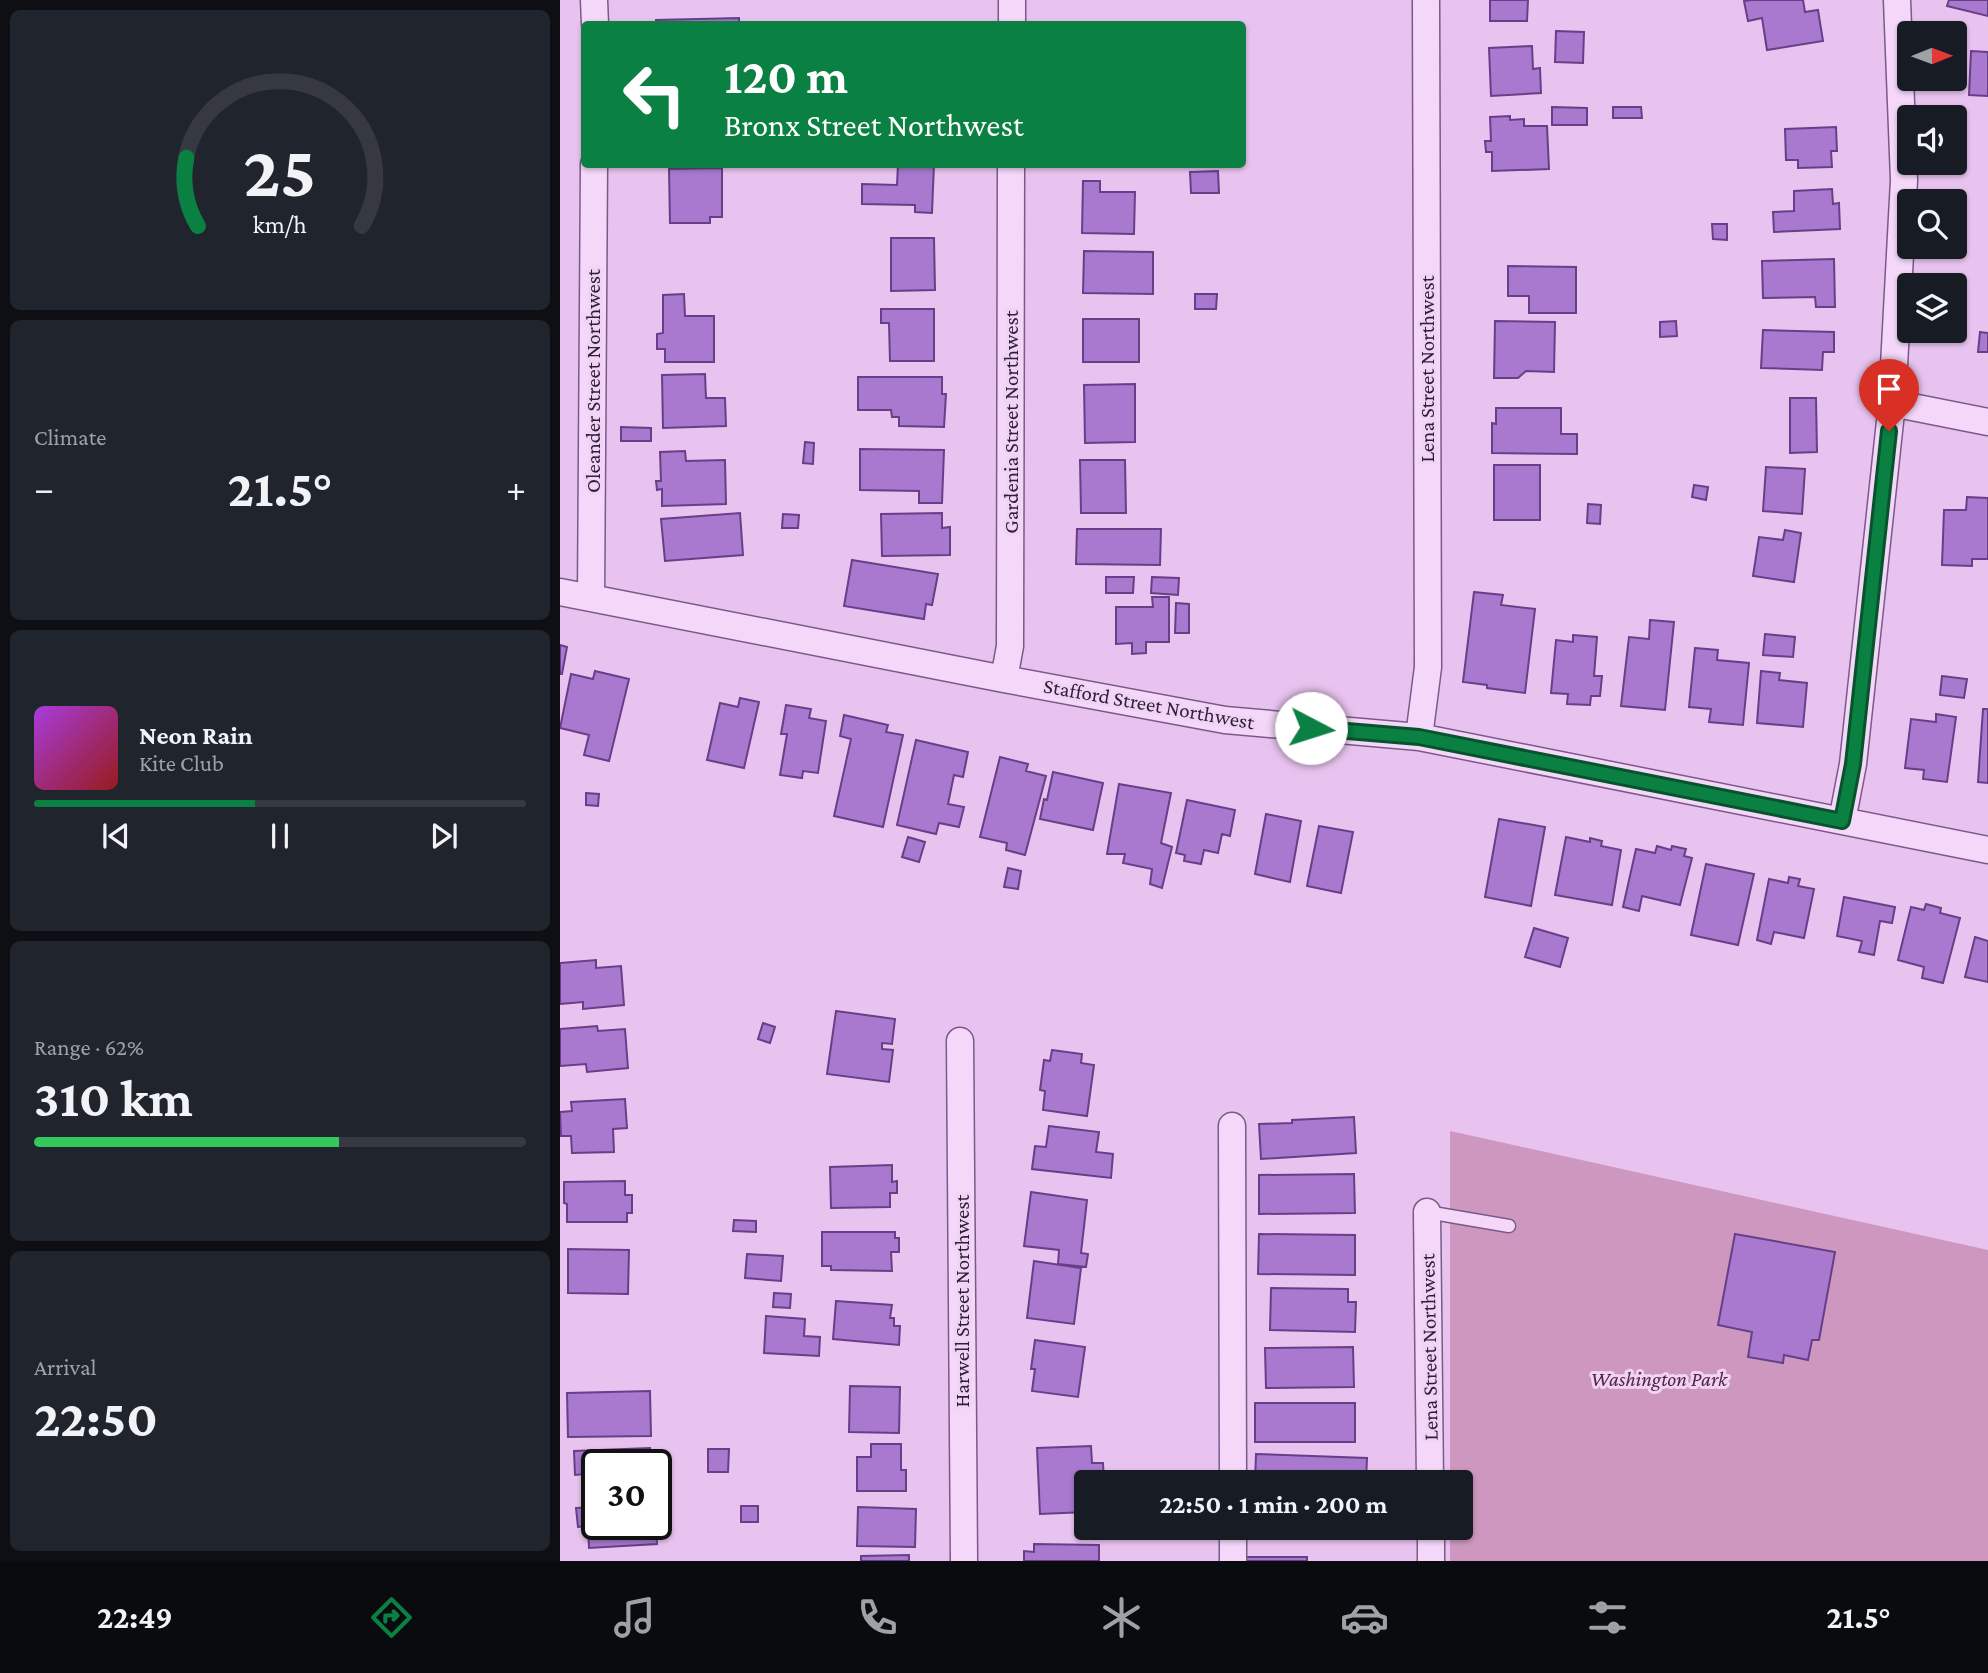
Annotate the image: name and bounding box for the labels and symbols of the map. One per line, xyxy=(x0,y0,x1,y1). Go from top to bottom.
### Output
north arrow xyxy=(1897,21,1967,91)
street label: Oleander Street Northwest xyxy=(581,268,605,493)
street label: Lena Street Northwest xyxy=(1415,274,1439,463)
street label: Gardenia Street Northwest xyxy=(999,309,1023,534)
pin xyxy=(1859,359,1919,431)
street label: Stafford Street Northwest xyxy=(1042,674,1257,735)
position arrow xyxy=(1274,691,1348,765)
street label: Harwell Street Northwest xyxy=(950,1193,974,1408)
street label: Lena Street Northwest xyxy=(1415,1252,1443,1441)
park label: Washington Park xyxy=(1591,1367,1728,1391)
speed limit sign: 30 xyxy=(581,1449,672,1540)

